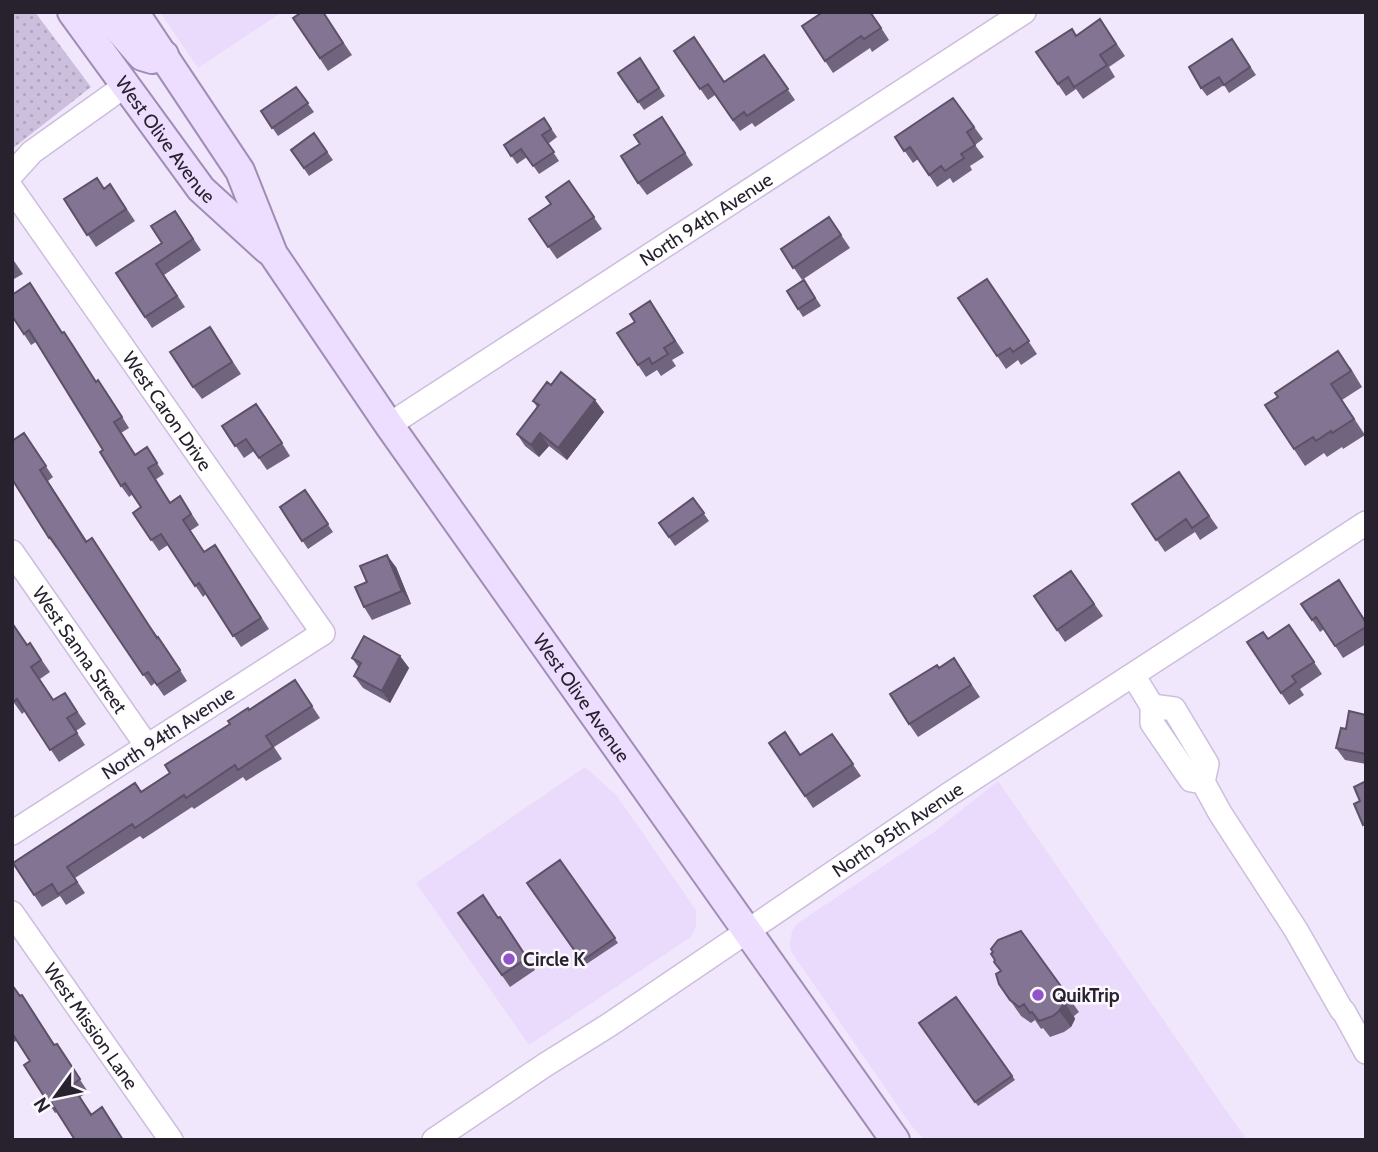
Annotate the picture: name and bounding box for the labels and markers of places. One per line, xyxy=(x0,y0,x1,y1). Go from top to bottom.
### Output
place label: Circle K xyxy=(523,948,585,971)
marker: Circle K xyxy=(501,951,517,967)
place label: QuikTrip xyxy=(1052,984,1120,1007)
marker: QuikTrip xyxy=(1030,987,1046,1003)

